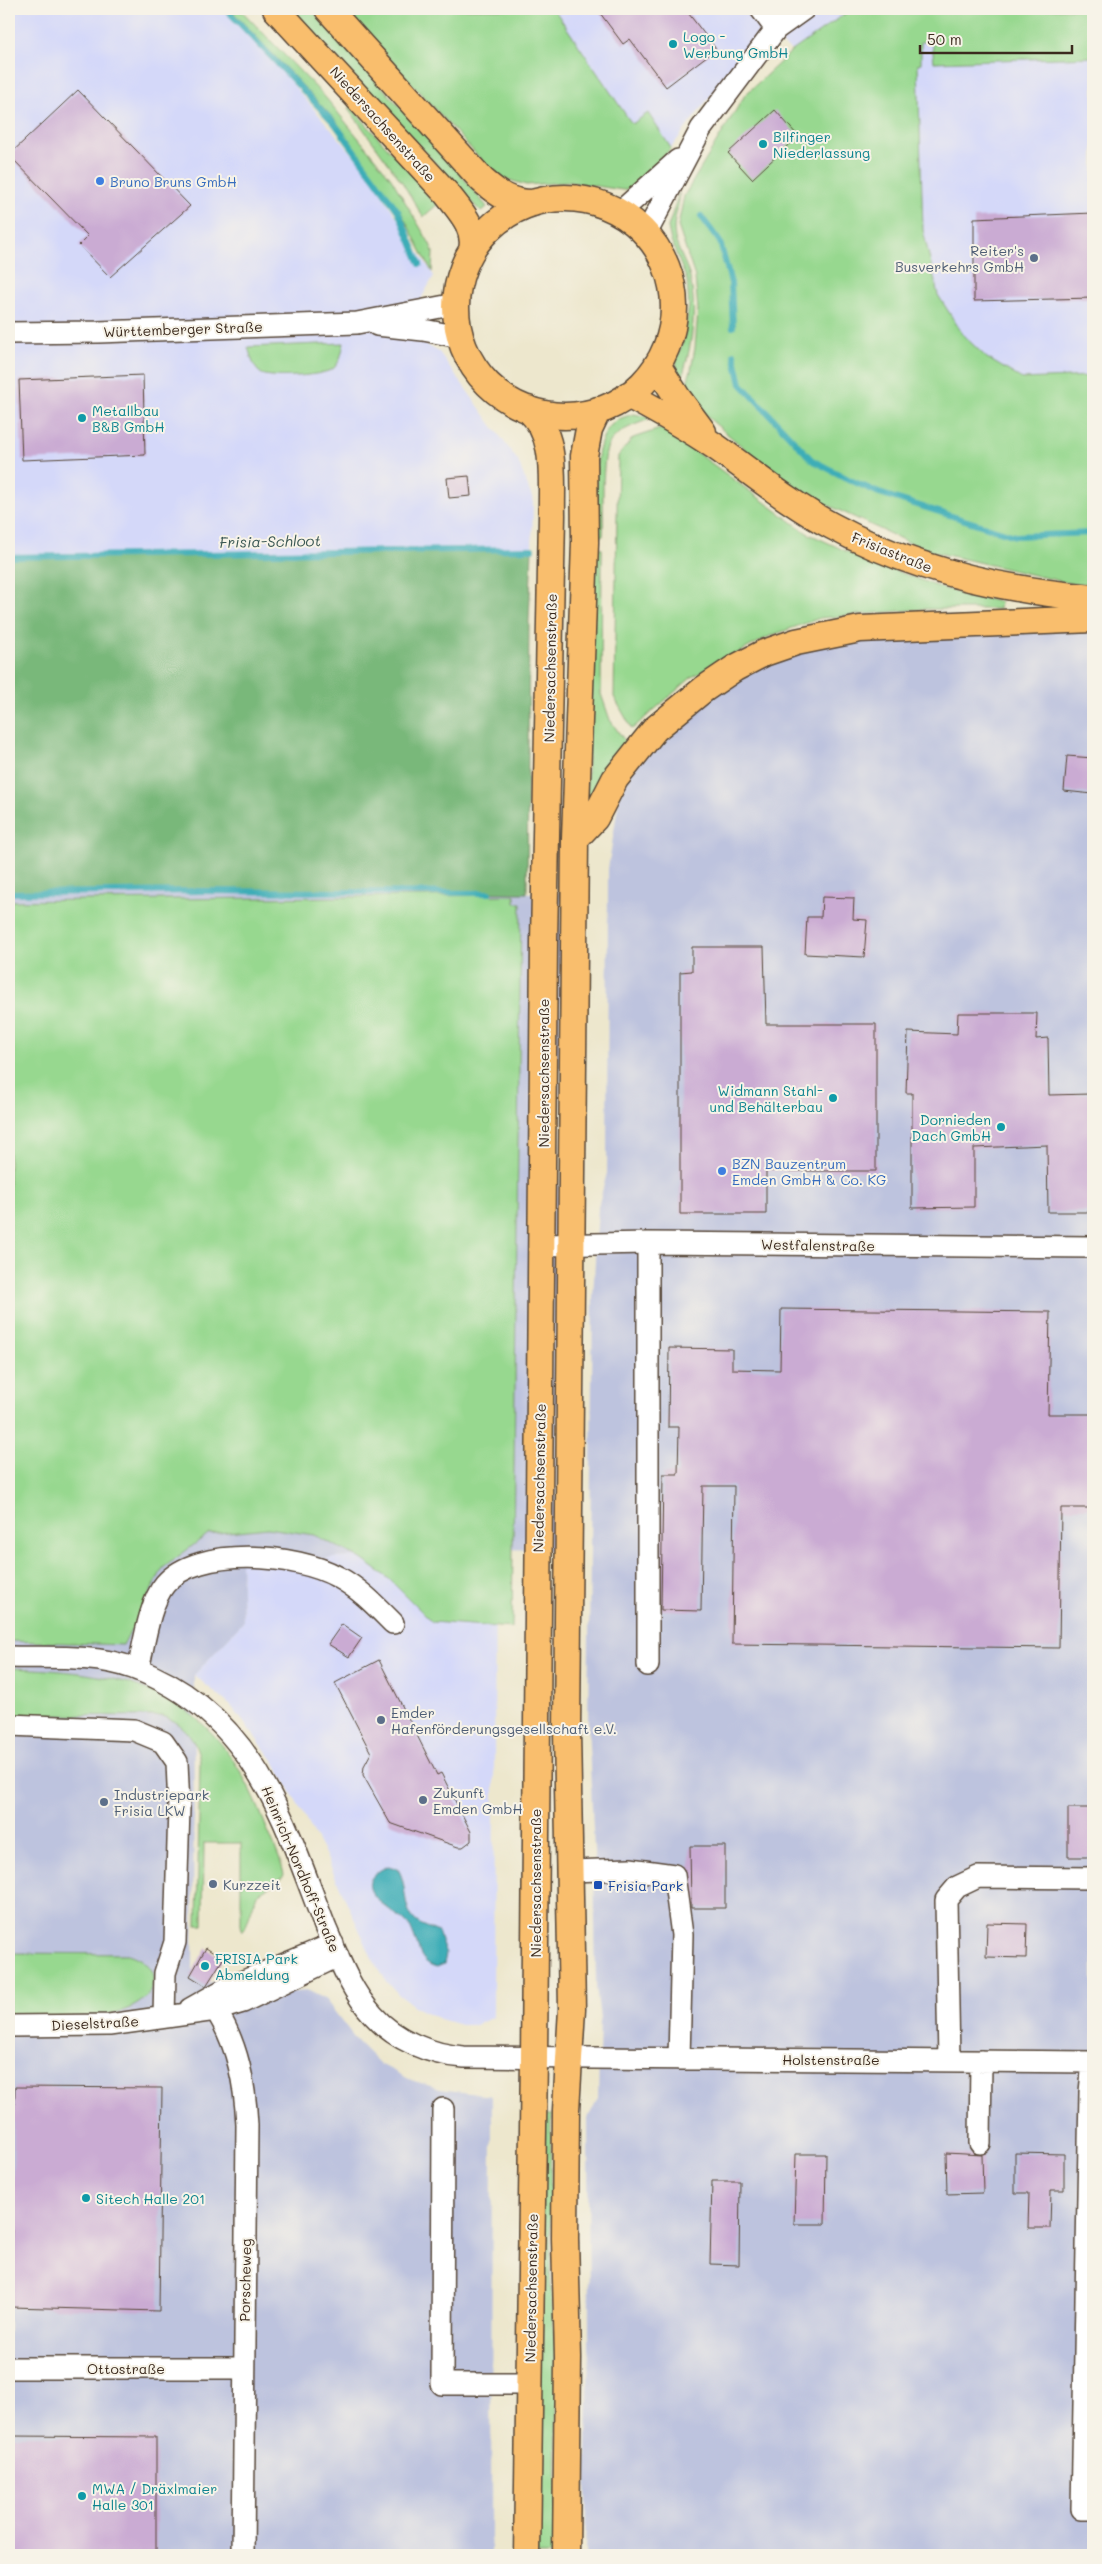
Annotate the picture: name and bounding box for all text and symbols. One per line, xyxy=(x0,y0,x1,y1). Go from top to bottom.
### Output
scale bar xyxy=(920,22,1072,54)
place label: Logo - Werbung GmbH xyxy=(683,27,788,62)
text: 50 m xyxy=(927,29,962,49)
marker: Logo - Werbung GmbH xyxy=(667,38,679,50)
street label: Niedersachsenstraße xyxy=(326,62,440,186)
place label: Bilfinger Niederlassung xyxy=(773,127,870,162)
marker: Bilfinger Niederlassung xyxy=(757,138,769,150)
place label: Bruno Bruns GmbH xyxy=(110,172,237,191)
marker: Bruno Bruns GmbH xyxy=(94,175,106,187)
place label: Reiter's Busverkehrs GmbH xyxy=(895,241,1024,276)
marker: Reiter's Busverkehrs GmbH xyxy=(1028,252,1040,264)
street label: Württemberger Straße xyxy=(103,317,263,341)
place label: Metallbau B&B GmbH xyxy=(92,401,164,436)
marker: Metallbau B&B GmbH xyxy=(76,412,88,424)
street label: Frisiastraße xyxy=(849,527,935,577)
water label: Frisia-Schloot xyxy=(219,530,321,552)
street label: Niedersachsenstraße xyxy=(539,593,561,743)
street label: Niedersachsenstraße xyxy=(534,999,553,1148)
place label: Widmann Stahl- und Behälterbau xyxy=(710,1081,823,1116)
marker: Widmann Stahl- und Behälterbau xyxy=(827,1092,839,1104)
place label: Dornieden Dach GmbH xyxy=(912,1110,991,1145)
marker: Dornieden Dach GmbH xyxy=(995,1121,1007,1133)
place label: BZN Bauzentrum Emden GmbH & Co. KG xyxy=(732,1154,886,1189)
marker: BZN Bauzentrum Emden GmbH & Co. KG xyxy=(716,1165,728,1177)
street label: Westfalenstraße xyxy=(761,1235,875,1255)
street label: Niedersachsenstraße xyxy=(528,1403,550,1553)
place label: Emder Hafenförderungsgesellschaft e.V. xyxy=(391,1703,617,1738)
marker: Emder Hafenförderungsgesellschaft e.V. xyxy=(375,1714,387,1726)
street label: Heinrich-Nordhoff-Straße xyxy=(257,1783,345,1955)
place label: Zukunft Emden GmbH xyxy=(433,1783,522,1818)
place label: Industriepark Frisia LKW xyxy=(114,1785,209,1820)
marker: Zukunft Emden GmbH xyxy=(417,1794,429,1806)
marker: Industriepark Frisia LKW xyxy=(98,1796,110,1808)
street label: Niedersachsenstraße xyxy=(526,1809,545,1958)
place label: Kurzzeit xyxy=(223,1875,281,1894)
place label: Frisia Park xyxy=(608,1876,683,1895)
marker: Kurzzeit xyxy=(207,1878,219,1890)
marker: Frisia Park xyxy=(592,1879,604,1891)
place label: FRISIA Park Abmeldung xyxy=(215,1949,298,1984)
marker: FRISIA Park Abmeldung xyxy=(199,1960,211,1972)
street label: Dieselstraße xyxy=(51,2011,139,2035)
street label: Holstenstraße xyxy=(782,2050,880,2069)
place label: Sitech Halle 201 xyxy=(96,2189,205,2208)
marker: Sitech Halle 201 xyxy=(80,2192,92,2204)
street label: Niedersachsenstraße xyxy=(520,2213,542,2363)
street label: Porscheweg xyxy=(235,2238,255,2322)
street label: Ottostraße xyxy=(87,2359,165,2378)
place label: MWA / Dräxlmaier Halle 301 xyxy=(92,2479,217,2514)
marker: MWA / Dräxlmaier Halle 301 xyxy=(76,2490,88,2502)

